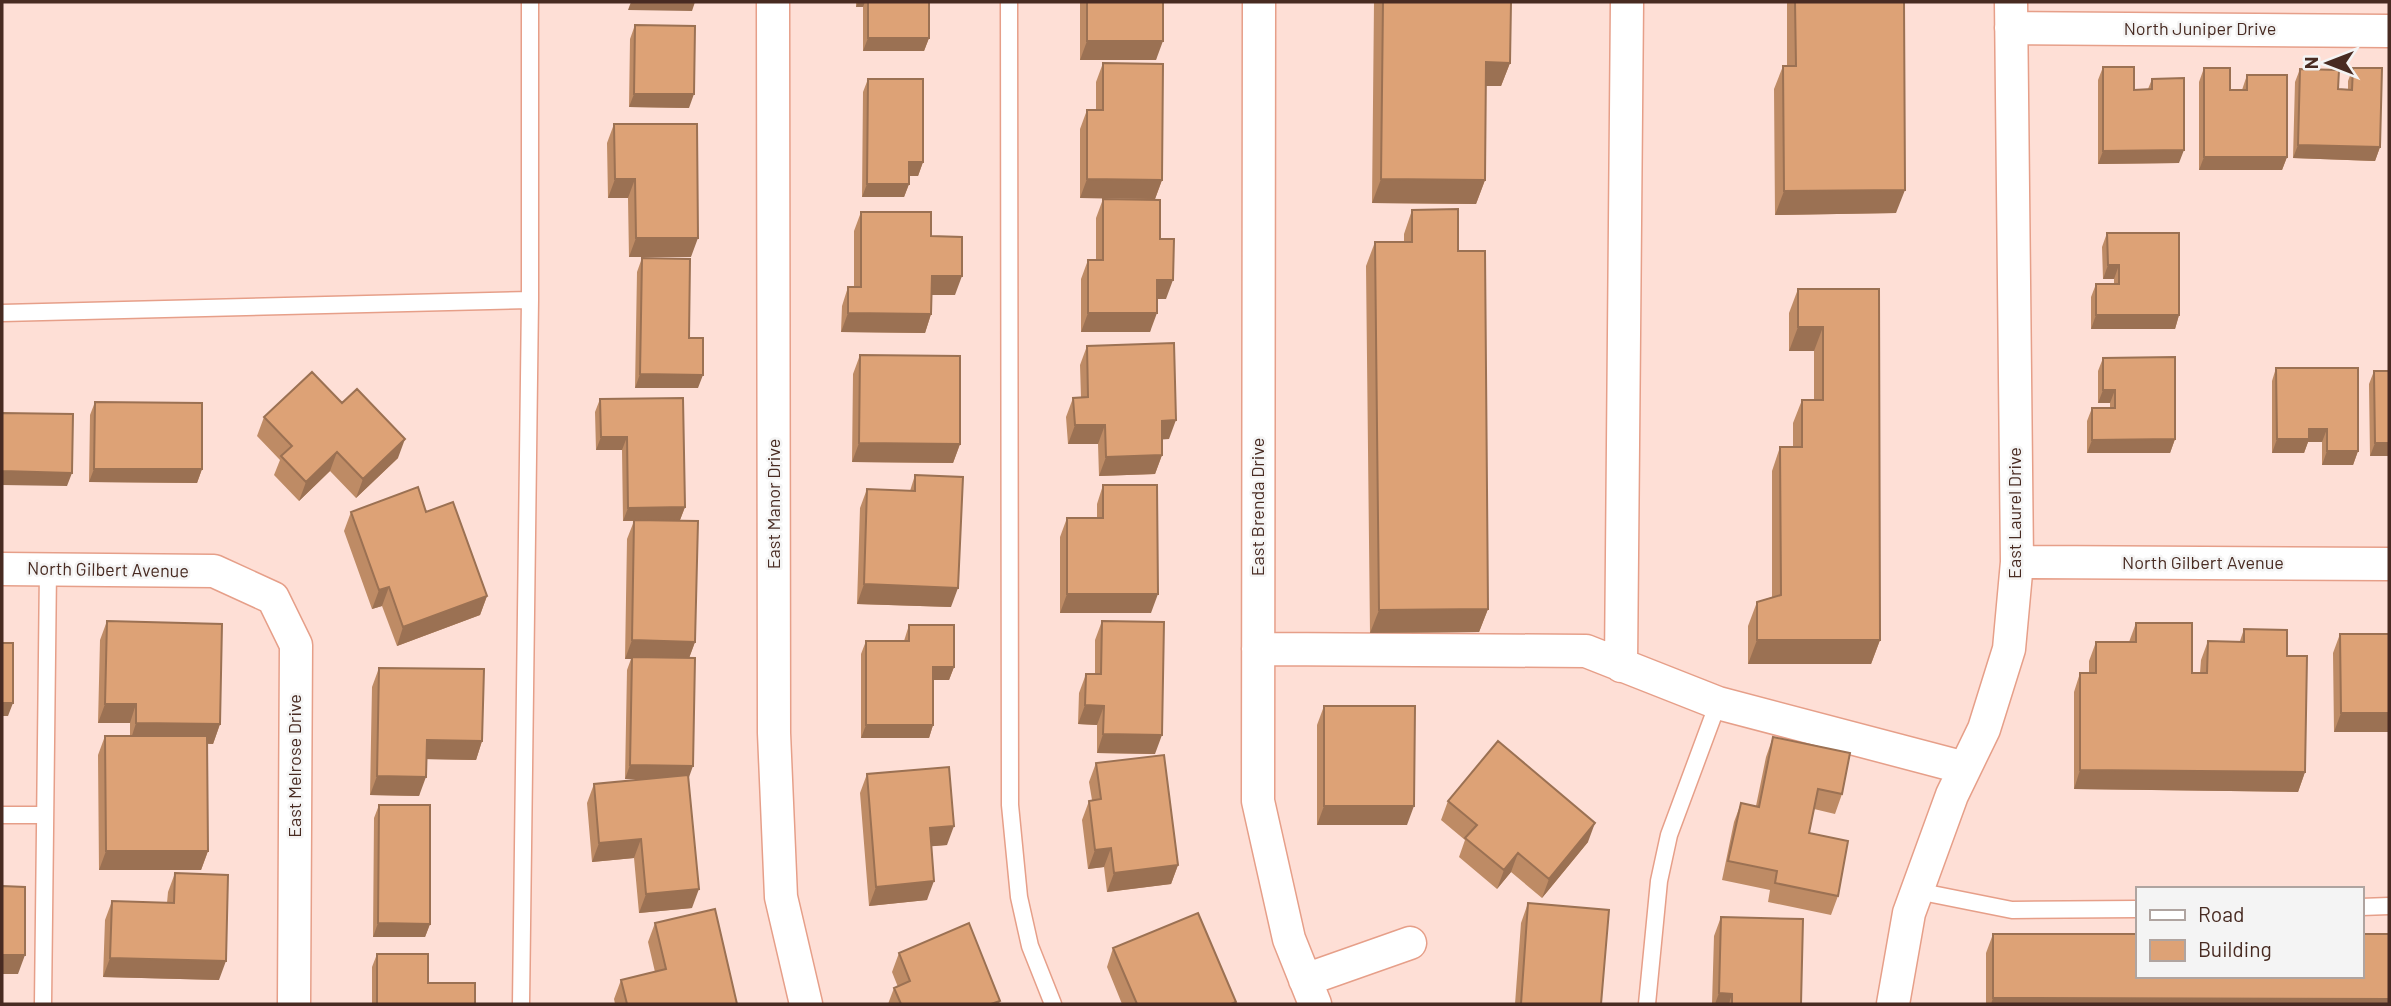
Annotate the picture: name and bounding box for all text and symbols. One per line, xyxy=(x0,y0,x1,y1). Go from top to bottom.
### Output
street label: North Juniper Drive xyxy=(2124,17,2276,39)
north arrow xyxy=(2293,28,2363,98)
text: N xyxy=(2299,57,2322,69)
street label: East Brenda Drive xyxy=(1246,438,1268,576)
street label: East Manor Drive xyxy=(762,439,784,569)
street label: East Laurel Drive xyxy=(2003,447,2025,579)
street label: North Gilbert Avenue xyxy=(2122,551,2284,573)
street label: North Gilbert Avenue xyxy=(27,557,189,581)
street label: East Melrose Drive xyxy=(283,694,305,838)
legend xyxy=(2136,887,2363,978)
text: Road xyxy=(2198,901,2244,926)
text: Building xyxy=(2198,936,2272,961)

